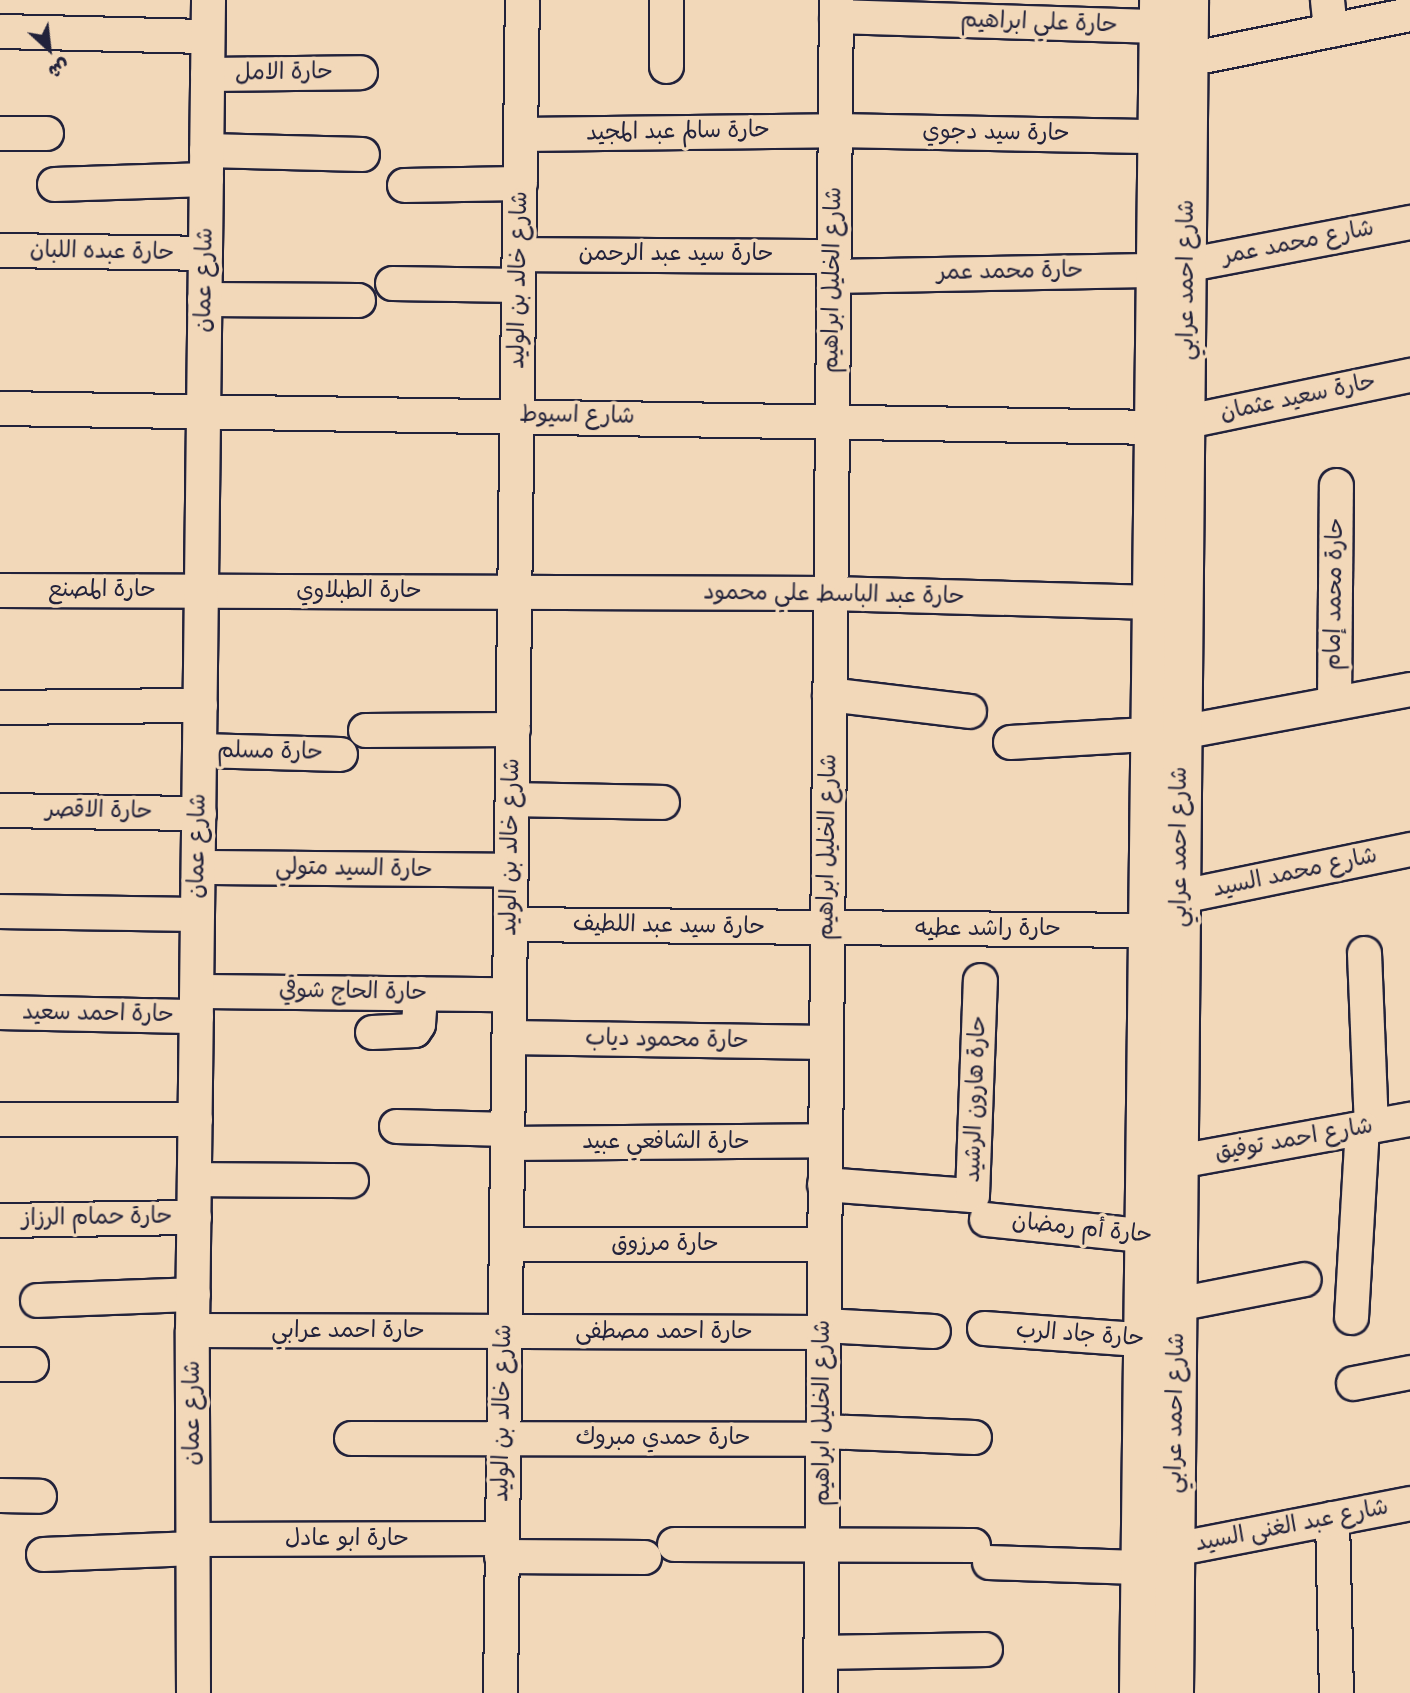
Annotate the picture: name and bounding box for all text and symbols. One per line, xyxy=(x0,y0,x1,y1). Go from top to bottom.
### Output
street label: حارة علي ابراهيم xyxy=(960,6,1118,40)
north arrow xyxy=(14,14,84,84)
text: ش xyxy=(44,52,74,84)
street label: حارة الامل xyxy=(235,58,333,88)
street label: حارة سالم عبد المجيد xyxy=(586,117,770,147)
street label: حارة سيد دجوي xyxy=(922,118,1070,148)
street label: شارع الخليل ابراهيم xyxy=(818,187,848,373)
street label: شارع خالد بن الوليد xyxy=(504,191,534,369)
street label: شارع احمد عرابي xyxy=(1173,200,1201,360)
street label: شارع محمد عمر xyxy=(1220,215,1376,271)
street label: شارع عمان xyxy=(190,227,220,333)
street label: حارة عبده اللبان xyxy=(29,237,175,267)
street label: حارة سيد عبد الرحمن xyxy=(579,240,773,268)
street label: حارة محمد عمر xyxy=(937,257,1083,287)
street label: حارة سعيد عثمان xyxy=(1218,368,1378,428)
street label: شارع اسيوط xyxy=(519,401,635,431)
street label: حارة محمد إمام xyxy=(1320,518,1350,670)
street label: حارة المصنع xyxy=(48,576,156,604)
street label: حارة الطبلاوي xyxy=(296,577,422,605)
street label: حارة عبد الباسط علي محمود xyxy=(703,579,965,611)
street label: حارة مسلم xyxy=(217,737,323,767)
street label: شارع الخليل ابراهيم xyxy=(813,754,843,940)
street label: شارع خالد بن الوليد xyxy=(496,758,526,936)
street label: شارع احمد عرابي xyxy=(1166,767,1194,927)
street label: شارع عمان xyxy=(183,793,213,899)
street label: حارة الاقصر xyxy=(45,796,153,826)
street label: شارع محمد السيد xyxy=(1210,842,1380,904)
street label: حارة السيد متولي xyxy=(275,854,433,884)
street label: حارة سيد عبد اللطيف xyxy=(573,911,765,941)
street label: حارة راشد عطيه xyxy=(915,915,1061,943)
street label: حارة الحاج شوقي xyxy=(279,977,427,1007)
street label: حارة احمد سعيد xyxy=(22,999,174,1029)
street label: حارة هارون الرشيد xyxy=(959,1015,993,1183)
street label: حارة محمود دياب xyxy=(585,1025,749,1055)
street label: شارع احمد توفيق xyxy=(1213,1113,1375,1167)
street label: حارة الشافعي عبيد xyxy=(582,1128,750,1156)
street label: حارة حمام الرزاز xyxy=(21,1203,173,1233)
street label: حارة أم رمضان xyxy=(1010,1208,1154,1250)
street label: حارة مرزوق xyxy=(611,1230,719,1258)
street label: حارة احمد عرابي xyxy=(271,1317,425,1345)
street label: حارة جاد الرب xyxy=(1015,1317,1145,1353)
street label: حارة احمد مصطفى xyxy=(575,1318,753,1346)
street label: شارع الخليل ابراهيم xyxy=(809,1320,837,1506)
street label: شارع خالد بن الوليد xyxy=(488,1324,518,1502)
street label: شارع احمد عرابي xyxy=(1161,1332,1191,1494)
street label: شارع عمان xyxy=(179,1360,207,1466)
street label: حارة حمدي مبروك xyxy=(575,1424,751,1452)
street label: شارع عبد الغنى السيد xyxy=(1193,1494,1391,1558)
street label: حارة ابو عادل xyxy=(285,1525,409,1553)

